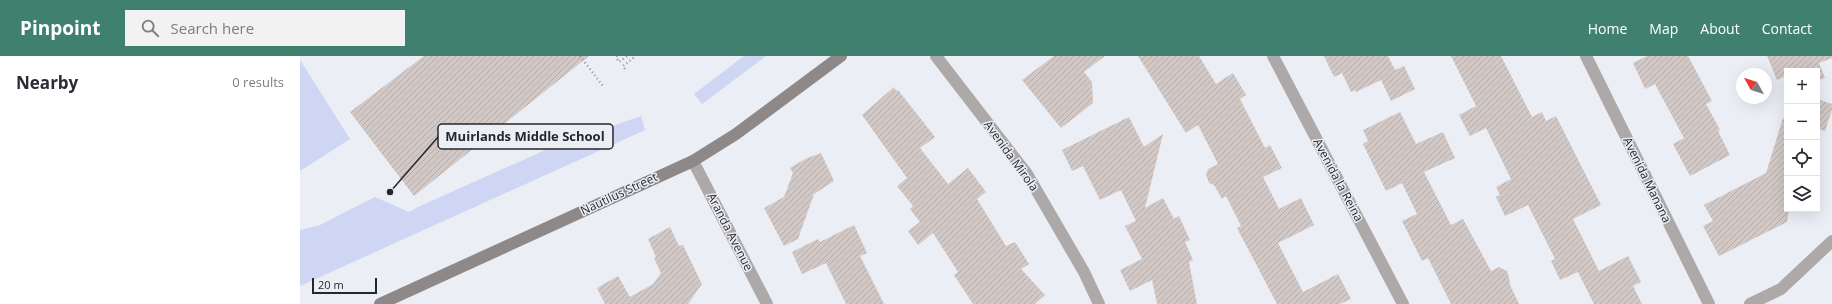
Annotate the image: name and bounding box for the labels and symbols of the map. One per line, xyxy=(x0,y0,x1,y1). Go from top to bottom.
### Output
north arrow xyxy=(1736,68,1772,104)
street label: Avenida Mirola xyxy=(980,117,1043,194)
callout: Muirlands Middle School xyxy=(438,124,613,149)
text: Muirlands Middle School xyxy=(445,127,605,145)
street label: Avenida Manana xyxy=(1619,134,1676,225)
street label: Avenida la Reina xyxy=(1309,135,1368,224)
street label: Nautilus Street xyxy=(578,168,660,219)
street label: Aranda Avenue xyxy=(703,190,758,274)
scale bar xyxy=(312,276,377,295)

